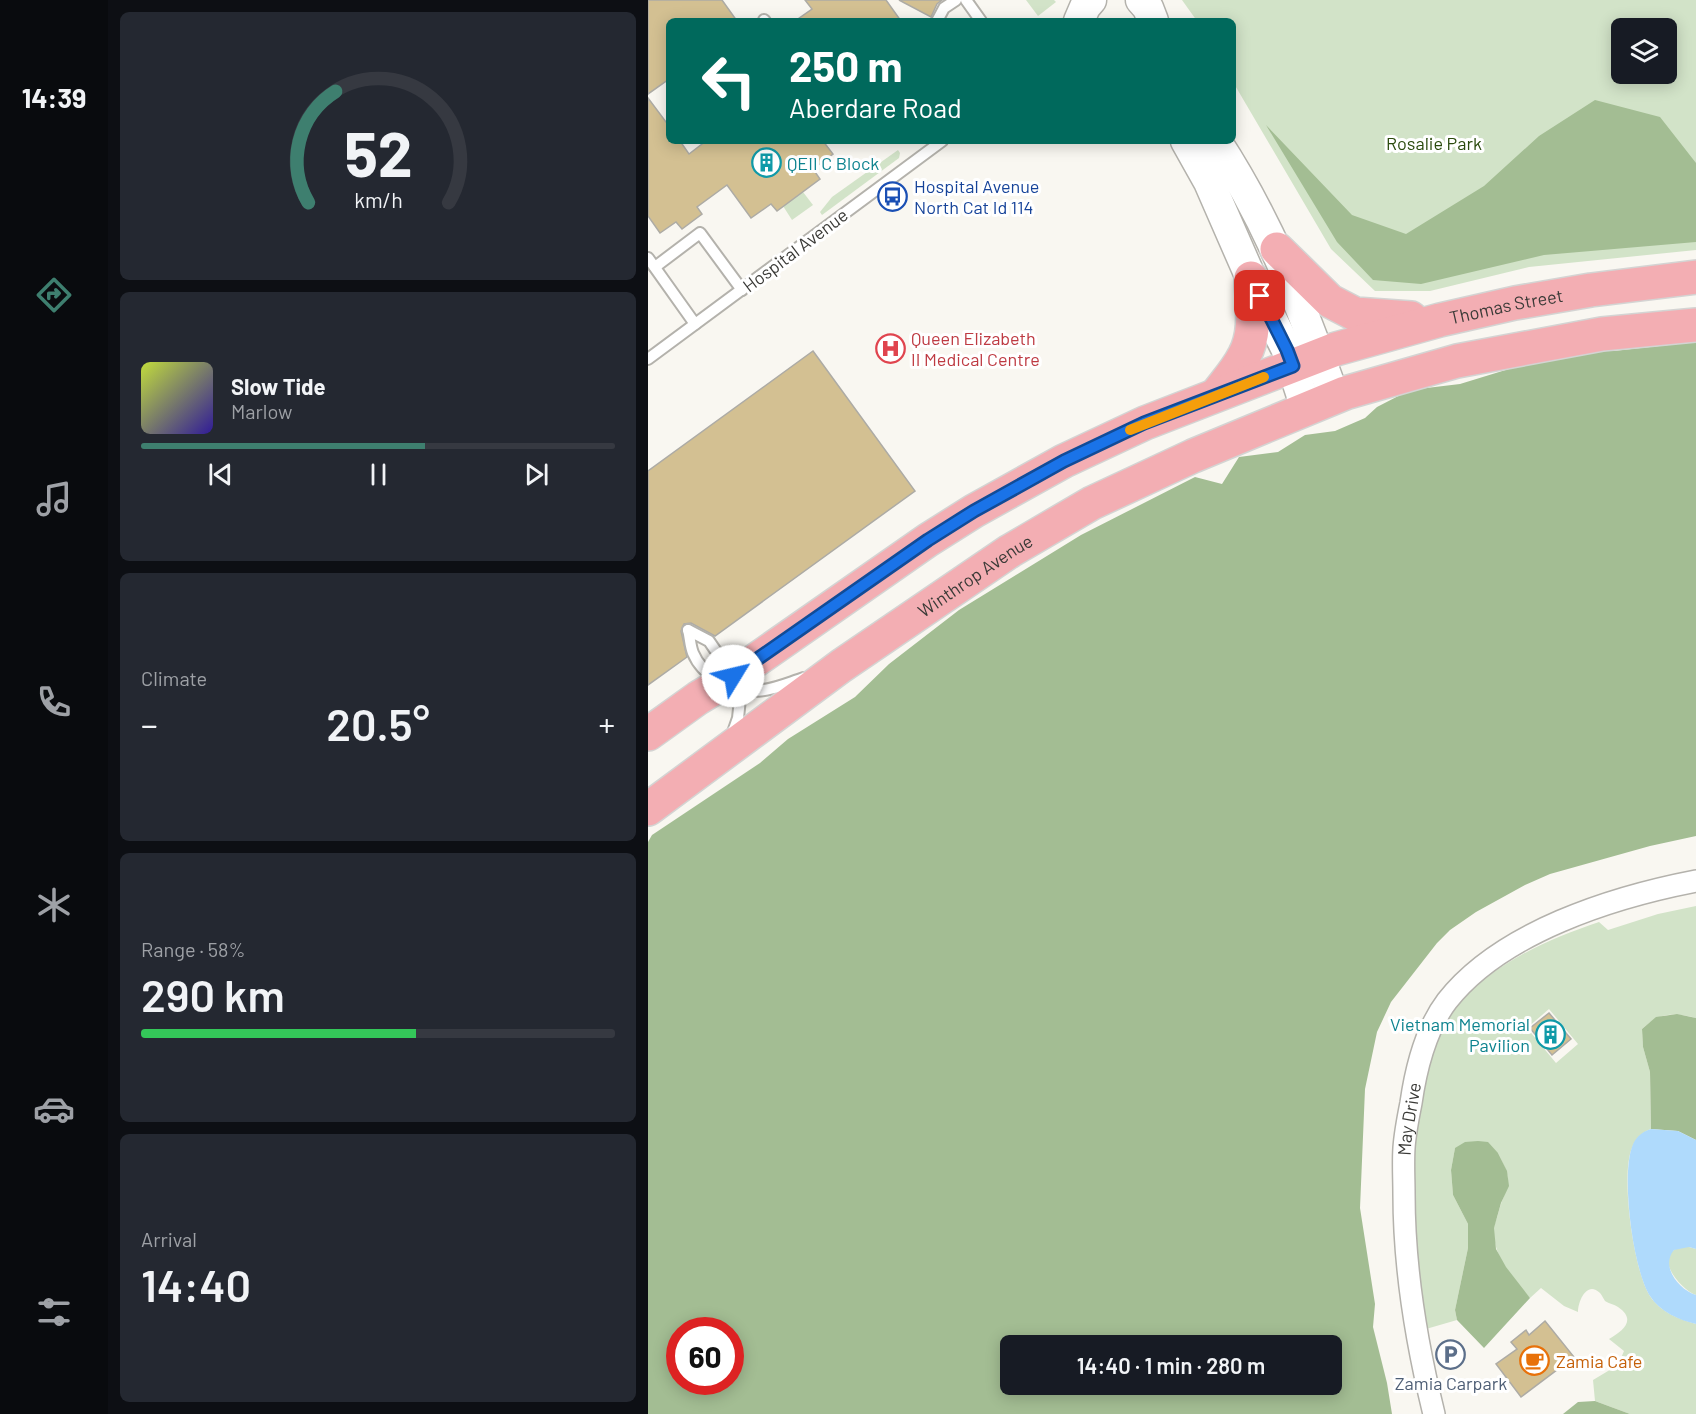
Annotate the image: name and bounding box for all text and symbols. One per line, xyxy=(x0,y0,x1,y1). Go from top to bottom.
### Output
map controls xyxy=(1611,18,1677,84)
button: layers xyxy=(1611,18,1677,84)
text: 250 m xyxy=(789,40,903,90)
icon: left xyxy=(690,42,768,120)
text: 14:39 xyxy=(22,81,86,113)
text: Aberdare Road xyxy=(789,91,962,123)
text: 52 xyxy=(344,115,412,189)
park label: Rosalie Park xyxy=(1386,132,1482,154)
building icon: QEII C Block xyxy=(750,147,782,179)
place label: QEII C Block xyxy=(787,152,879,174)
place label: Hospital Avenue North Cat Id 114 xyxy=(914,175,1039,218)
bus stop icon: Hospital Avenue North Cat Id 114 xyxy=(877,180,909,212)
text: km/h xyxy=(354,188,402,213)
street label: Hospital Avenue xyxy=(738,203,852,297)
pin xyxy=(1234,270,1285,321)
icon: directions xyxy=(33,274,75,316)
icon: arrive xyxy=(1243,279,1276,312)
street label: Thomas Street xyxy=(1447,284,1565,329)
place label: Queen Elizabeth II Medical Centre xyxy=(911,327,1040,370)
hospital icon: Queen Elizabeth II Medical Centre xyxy=(874,332,906,364)
text: Slow Tide xyxy=(231,373,326,399)
text: Marlow xyxy=(231,399,292,423)
icon: previous xyxy=(204,458,237,491)
icon: pause xyxy=(362,458,395,491)
icon: next xyxy=(520,458,553,491)
icon: music xyxy=(33,478,75,520)
street label: Winthrop Avenue xyxy=(913,529,1036,622)
position arrow xyxy=(701,644,765,708)
text: Climate xyxy=(141,666,207,690)
icon: phone xyxy=(33,681,75,723)
text: 20.5° xyxy=(326,696,430,750)
text: − xyxy=(141,704,158,744)
text: + xyxy=(598,704,615,744)
icon: climate xyxy=(33,884,75,926)
text: Range · 58% xyxy=(141,937,245,961)
text: 290 km xyxy=(141,967,285,1021)
place label: Vietnam Memorial Pavilion xyxy=(1390,1013,1530,1056)
building icon: Vietnam Memorial Pavilion xyxy=(1535,1018,1567,1050)
street label: May Drive xyxy=(1393,1081,1425,1156)
icon: car xyxy=(33,1088,75,1130)
text: Arrival xyxy=(141,1227,197,1251)
text: 14:40 xyxy=(141,1257,251,1311)
icon: filters xyxy=(33,1291,75,1333)
speed limit sign: 60 xyxy=(666,1317,744,1395)
parking icon: Zamia Carpark xyxy=(1435,1338,1467,1370)
cafe icon: Zamia Cafe xyxy=(1519,1345,1551,1377)
place label: Zamia Cafe xyxy=(1556,1350,1642,1372)
text: 14:40 · 1 min · 280 m xyxy=(1077,1352,1265,1378)
place label: Zamia Carpark xyxy=(1395,1372,1507,1394)

